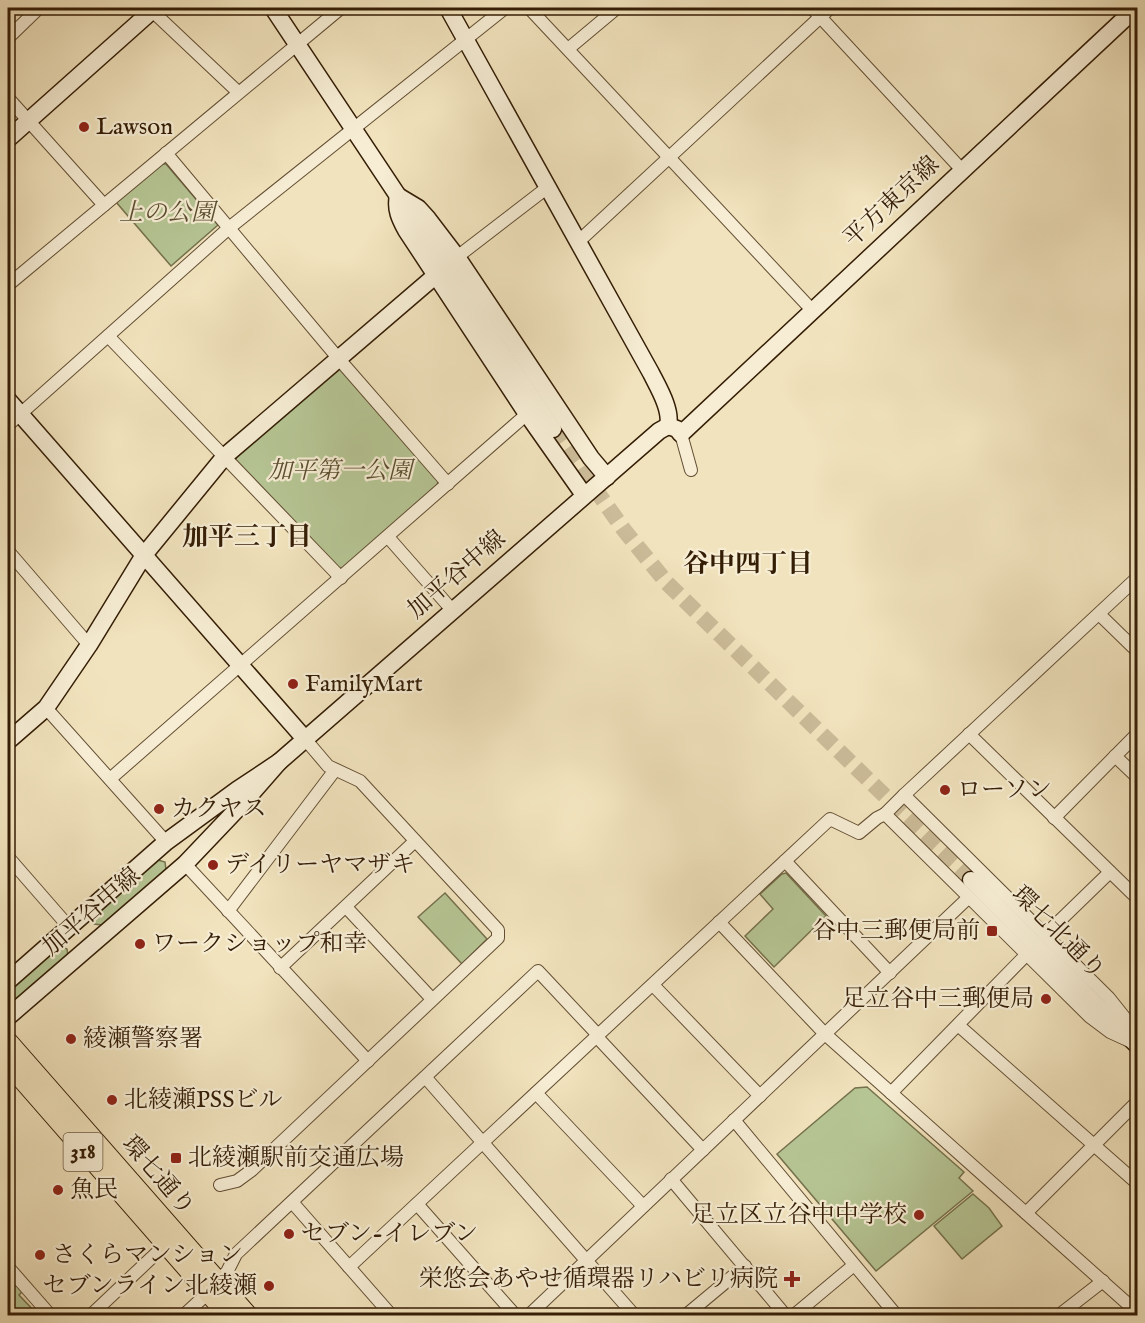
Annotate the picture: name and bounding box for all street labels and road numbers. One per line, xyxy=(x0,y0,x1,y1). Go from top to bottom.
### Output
street label: 平方東京線 xyxy=(838,150,946,254)
street label: 加平谷中線 xyxy=(402,524,512,626)
street label: 加平谷中線 xyxy=(37,861,147,963)
street label: 環七北通り xyxy=(1005,880,1111,986)
street label: 環七通り xyxy=(115,1130,201,1222)
road number: 318 xyxy=(64,1133,103,1171)

